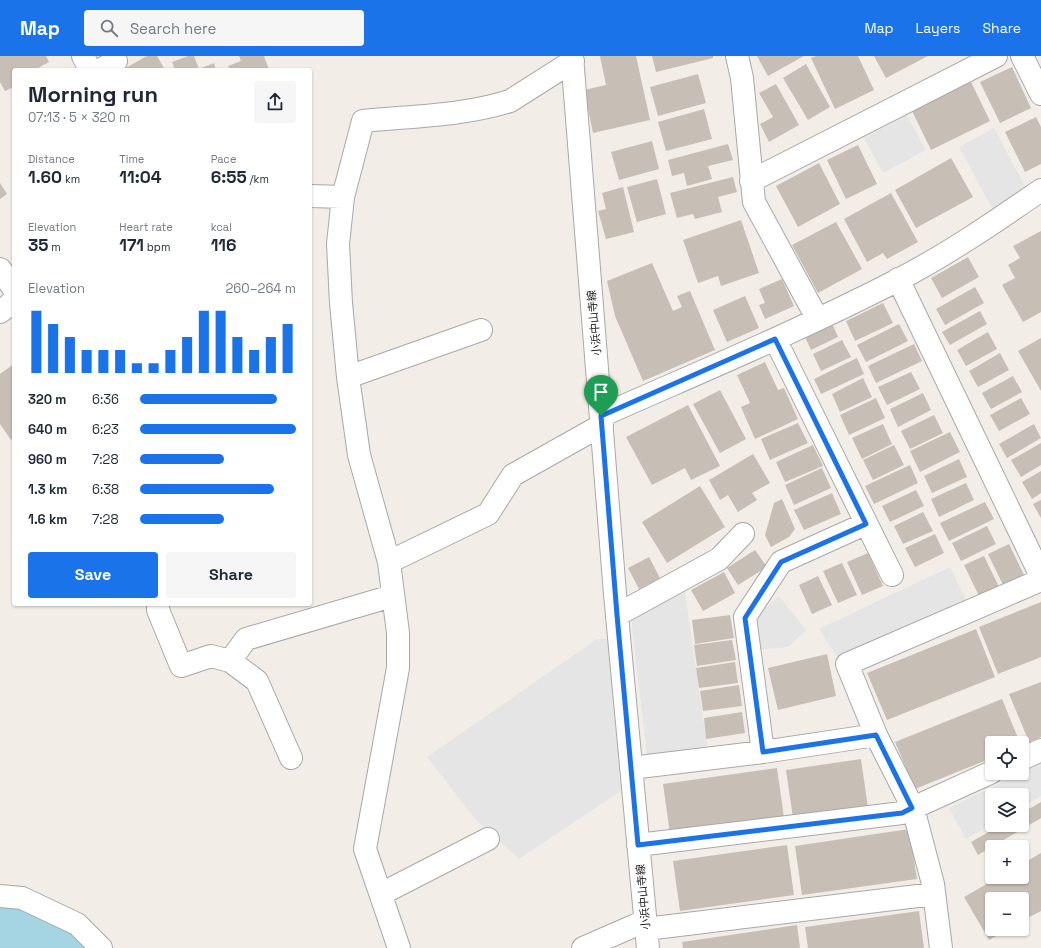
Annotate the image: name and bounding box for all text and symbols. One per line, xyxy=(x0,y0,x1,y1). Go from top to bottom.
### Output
search box xyxy=(84,10,364,46)
text: Map xyxy=(20,16,60,41)
icon: search xyxy=(98,17,120,39)
text: Search here xyxy=(130,19,216,38)
text: Map xyxy=(864,19,894,37)
text: Layers xyxy=(916,19,960,37)
text: Share xyxy=(982,19,1021,37)
text: Morning run xyxy=(28,80,158,108)
button: share xyxy=(254,81,296,123)
text: 07:13 · 5 × 320 m xyxy=(28,109,130,126)
text: Distance xyxy=(28,152,75,166)
text: Time xyxy=(119,152,144,166)
text: Pace xyxy=(211,152,236,166)
text: 1.60 xyxy=(28,166,62,188)
text: 11:04 xyxy=(119,166,162,188)
text: 6:55 xyxy=(211,166,247,188)
text: km xyxy=(62,172,80,186)
text: /km xyxy=(247,172,269,186)
text: Elevation xyxy=(28,220,76,234)
text: Heart rate xyxy=(119,220,173,234)
text: kcal xyxy=(211,220,232,234)
text: 35 xyxy=(28,234,49,256)
text: 171 xyxy=(119,234,144,256)
text: 116 xyxy=(211,234,237,256)
text: m xyxy=(49,240,61,254)
text: bpm xyxy=(144,240,170,254)
text: Elevation xyxy=(28,280,85,297)
text: 260–264 m xyxy=(226,280,296,297)
street label: 小浜中山寺線 xyxy=(584,290,604,356)
pin xyxy=(584,375,618,416)
icon: arrive xyxy=(590,381,612,403)
text: 320 m xyxy=(28,391,66,408)
text: 6:36 xyxy=(92,391,119,408)
text: 640 m xyxy=(28,421,67,438)
text: 6:23 xyxy=(92,421,119,438)
text: 960 m xyxy=(28,451,67,468)
text: 7:28 xyxy=(92,451,119,468)
text: 1.3 km xyxy=(28,481,67,498)
text: 6:38 xyxy=(92,481,119,498)
text: 1.6 km xyxy=(28,511,67,528)
text: 7:28 xyxy=(92,511,119,528)
button: Save xyxy=(28,552,158,598)
button: Share xyxy=(166,552,296,598)
map controls xyxy=(985,736,1029,936)
button: locate xyxy=(985,736,1029,780)
button: layers xyxy=(985,788,1029,832)
button: + xyxy=(985,840,1029,884)
street label: 小浜中山寺線 xyxy=(633,864,653,930)
button: − xyxy=(985,892,1029,936)

